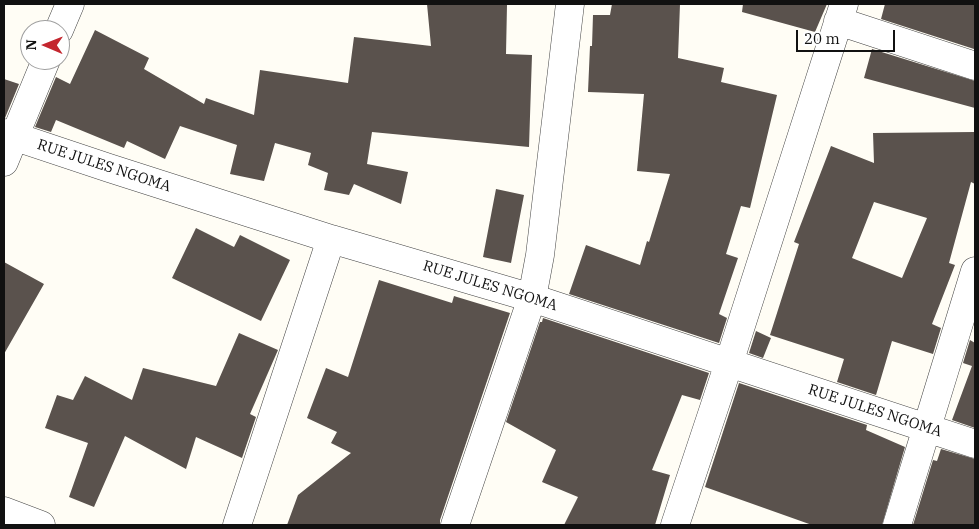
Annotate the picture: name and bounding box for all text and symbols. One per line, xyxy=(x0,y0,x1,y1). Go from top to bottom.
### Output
north arrow xyxy=(20,20,70,70)
scale bar xyxy=(799,20,898,52)
text: 20 m xyxy=(804,29,840,48)
text: N xyxy=(22,39,40,50)
street label: RUE JULES NGOMA xyxy=(35,136,173,196)
street label: RUE JULES NGOMA xyxy=(421,257,559,315)
street label: RUE JULES NGOMA xyxy=(806,381,944,441)

